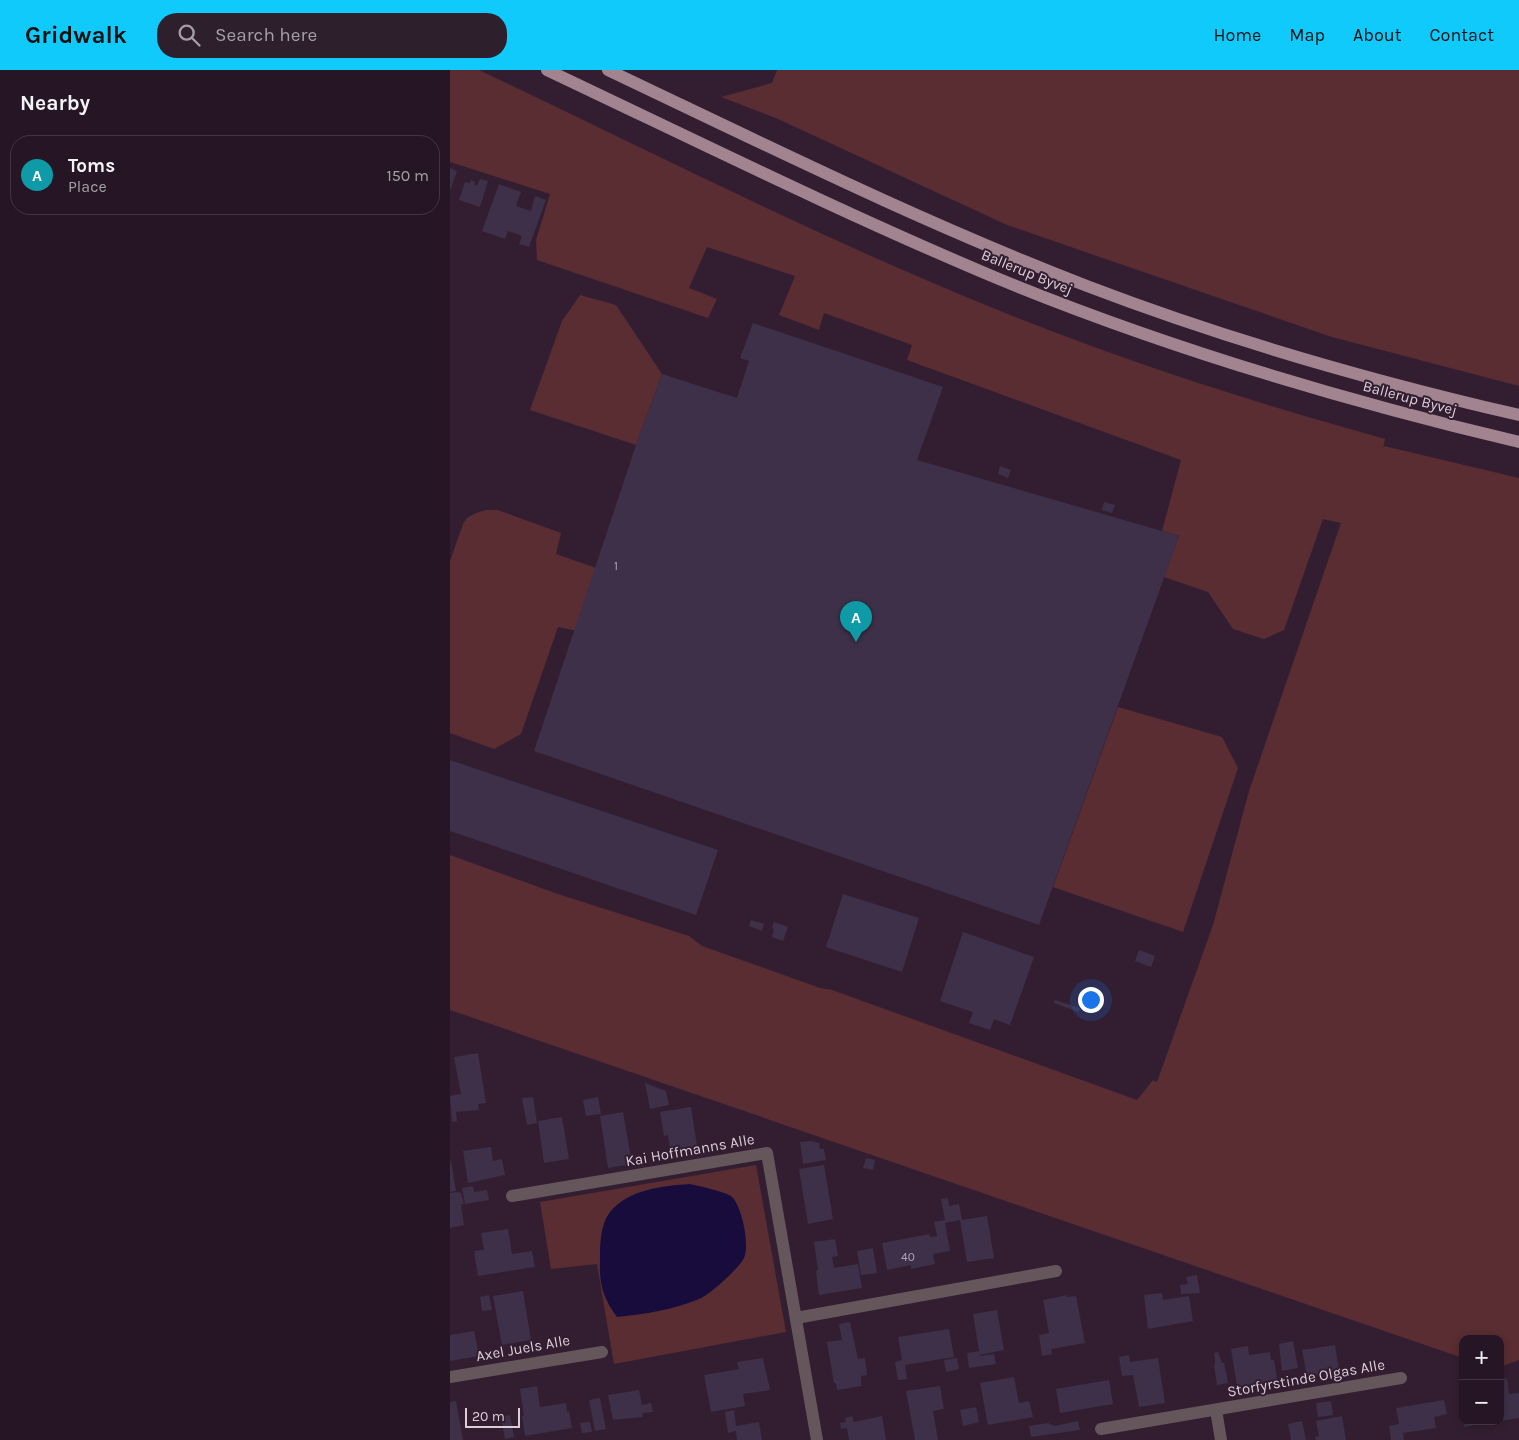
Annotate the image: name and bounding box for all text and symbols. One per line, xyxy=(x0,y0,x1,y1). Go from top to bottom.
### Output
search box xyxy=(157,13,507,58)
text: Gridwalk xyxy=(25,21,127,49)
icon: search xyxy=(175,21,203,49)
text: Search here xyxy=(215,24,317,46)
text: Home xyxy=(1213,24,1261,46)
text: Map xyxy=(1289,24,1325,46)
text: About xyxy=(1353,24,1402,46)
text: Contact xyxy=(1430,24,1494,46)
text: Nearby xyxy=(20,91,90,115)
text: Toms xyxy=(68,155,115,177)
text: A xyxy=(32,166,42,185)
text: 150 m xyxy=(386,166,429,185)
text: Place xyxy=(68,177,107,196)
street label: Ballerup Byvej xyxy=(979,246,1075,298)
street label: Ballerup Byvej xyxy=(1361,377,1459,419)
house number: 1 xyxy=(614,559,618,573)
pin: A xyxy=(840,601,872,642)
your location xyxy=(1078,987,1104,1013)
street label: Kai Hoffmanns Alle xyxy=(624,1130,756,1170)
house number: 40 xyxy=(901,1250,915,1264)
street label: Axel Juels Alle xyxy=(475,1331,571,1365)
map controls xyxy=(1459,1335,1504,1425)
button: + xyxy=(1459,1335,1504,1380)
street label: Storfyrstinde Olgas Alle xyxy=(1226,1355,1386,1401)
button: − xyxy=(1459,1380,1504,1425)
scale bar xyxy=(465,1405,520,1428)
text: 20 m xyxy=(472,1408,505,1425)

